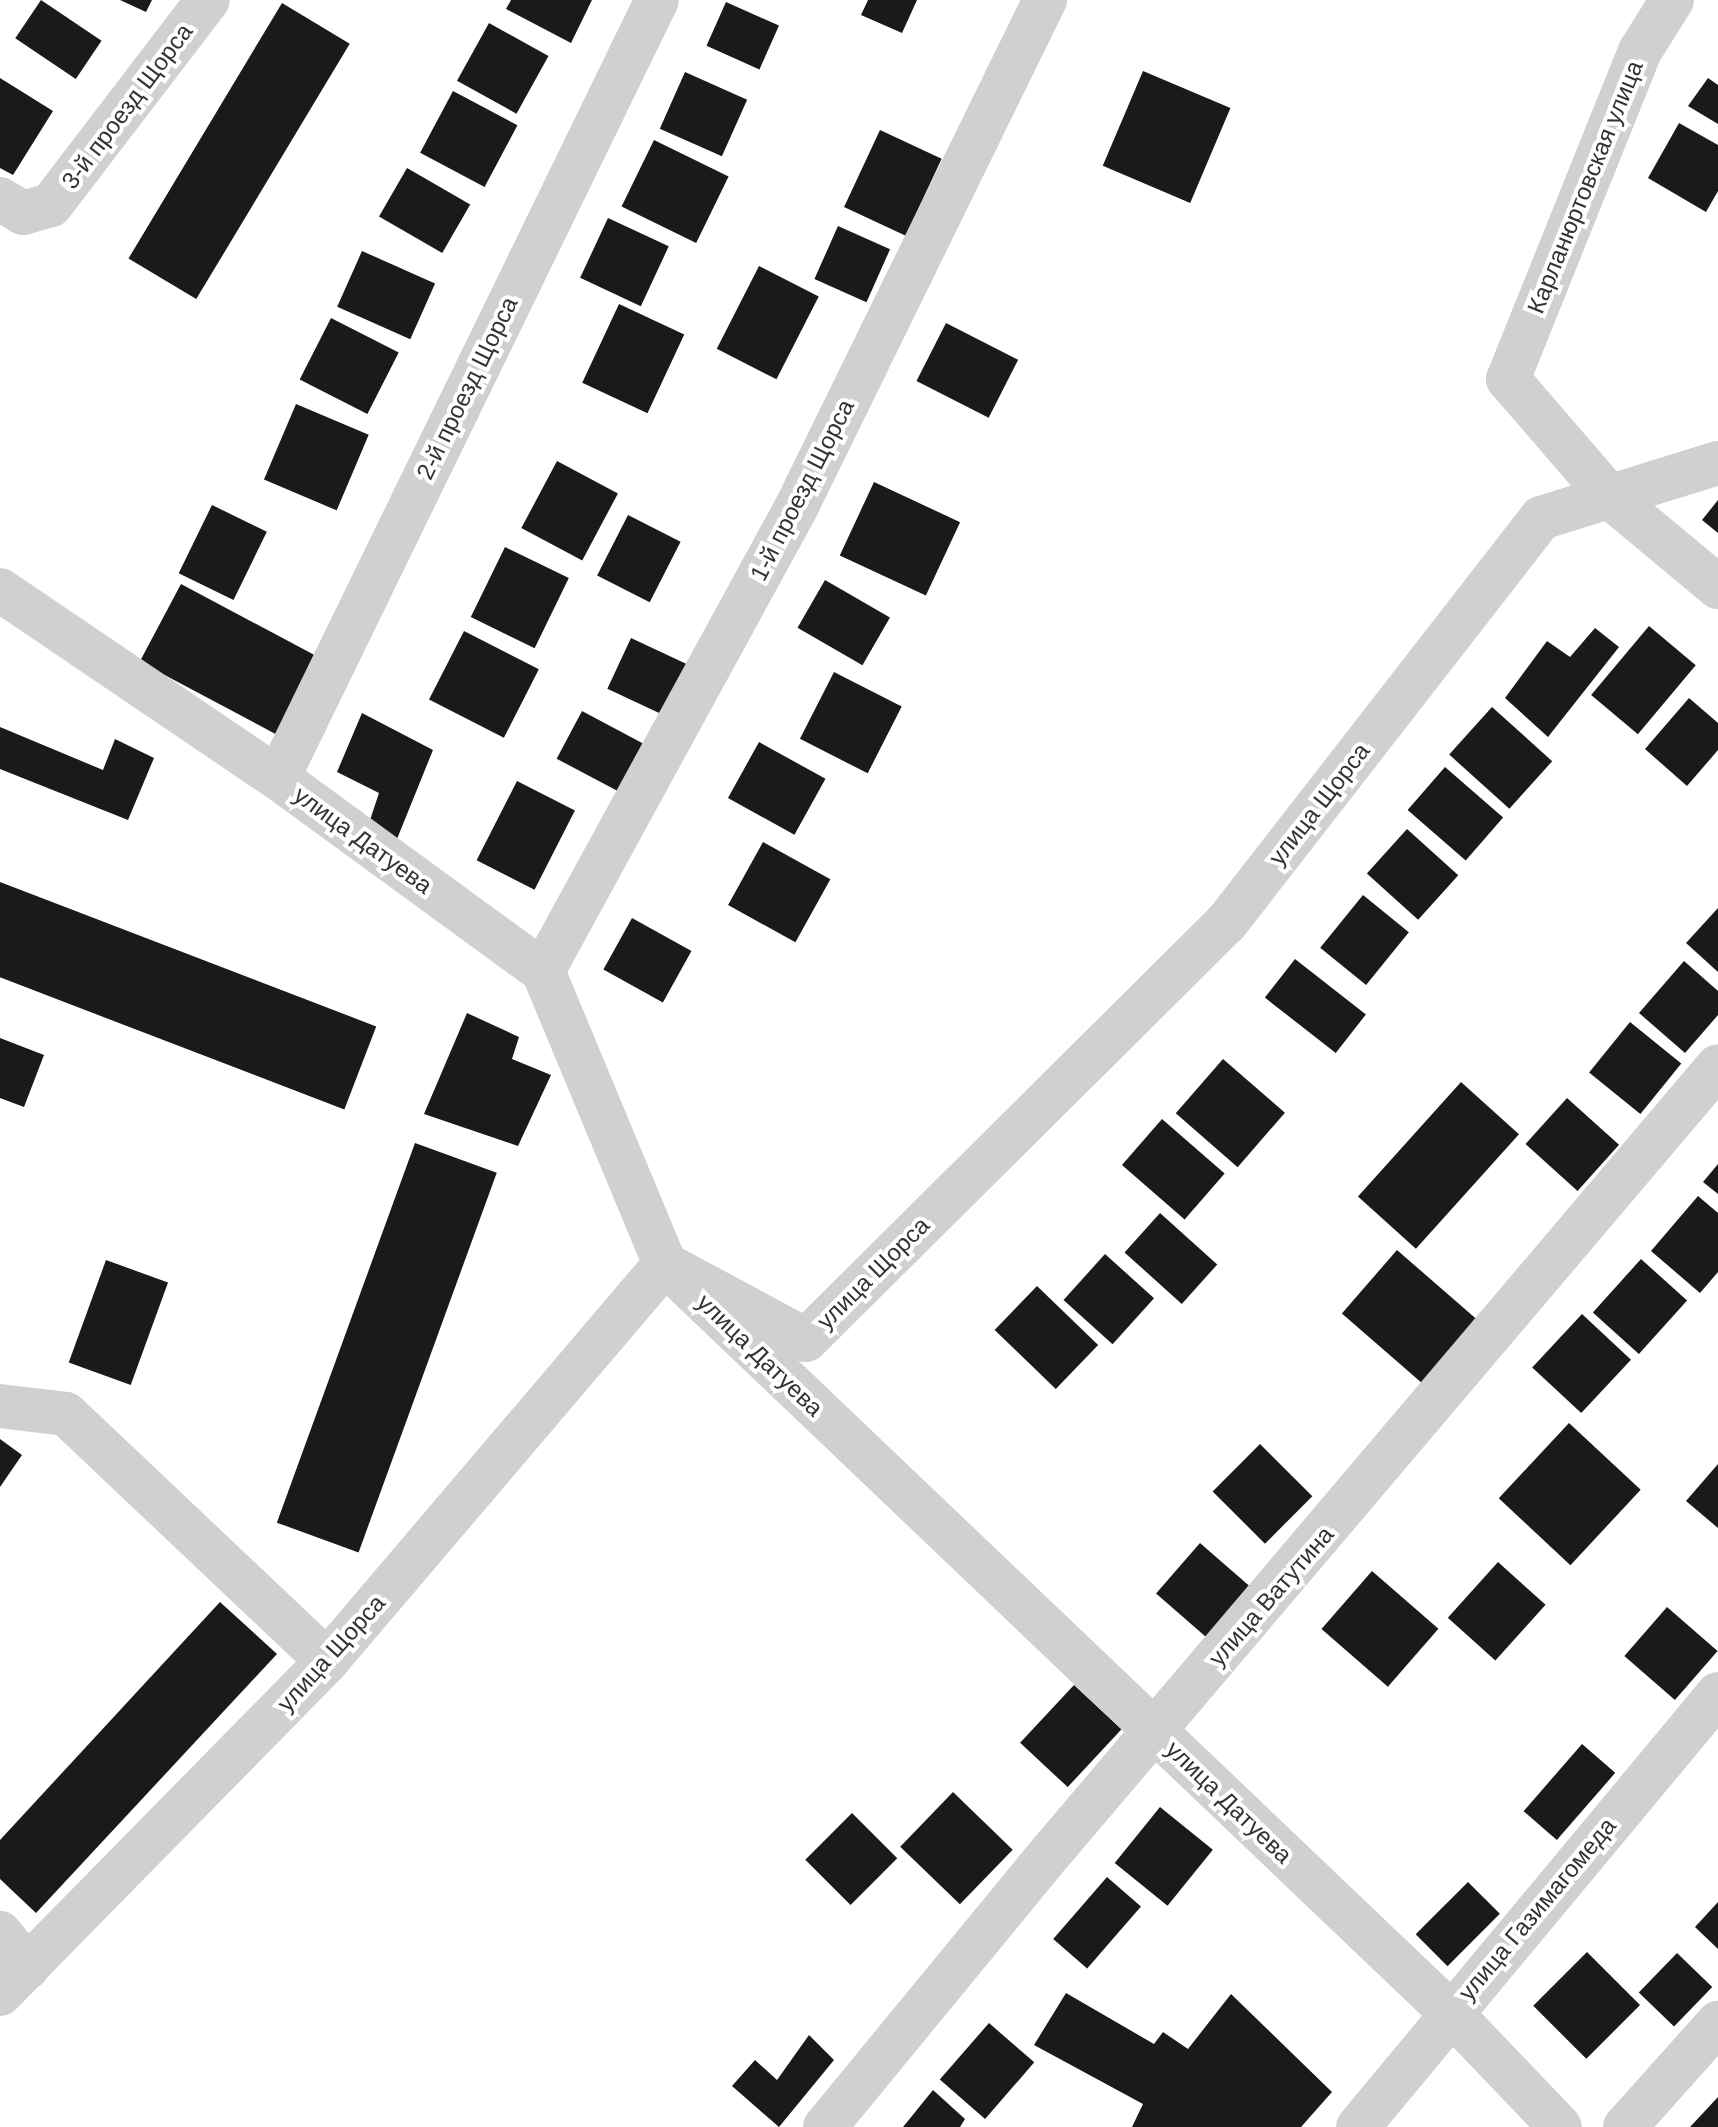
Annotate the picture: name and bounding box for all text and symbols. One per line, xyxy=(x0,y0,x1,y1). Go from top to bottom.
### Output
street label: 3-й проезд Щорса xyxy=(55,18,199,194)
street label: Карланюртовская улица xyxy=(1521,57,1649,317)
street label: 2-й проезд Щорса xyxy=(410,292,524,484)
street label: 1-й проезд Щорса xyxy=(744,395,860,585)
street label: улица Щорса xyxy=(1262,737,1376,871)
street label: улица Датуева xyxy=(288,780,438,900)
street label: улица Щорса xyxy=(811,1211,935,1335)
street label: улица Датуева xyxy=(691,1288,829,1422)
street label: улица Ватутина xyxy=(1202,1520,1340,1672)
street label: улица Щорса xyxy=(271,1589,391,1717)
street label: улица Датуева xyxy=(1160,1735,1298,1869)
street label: улица Газимагомеда xyxy=(1452,1812,1622,2006)

